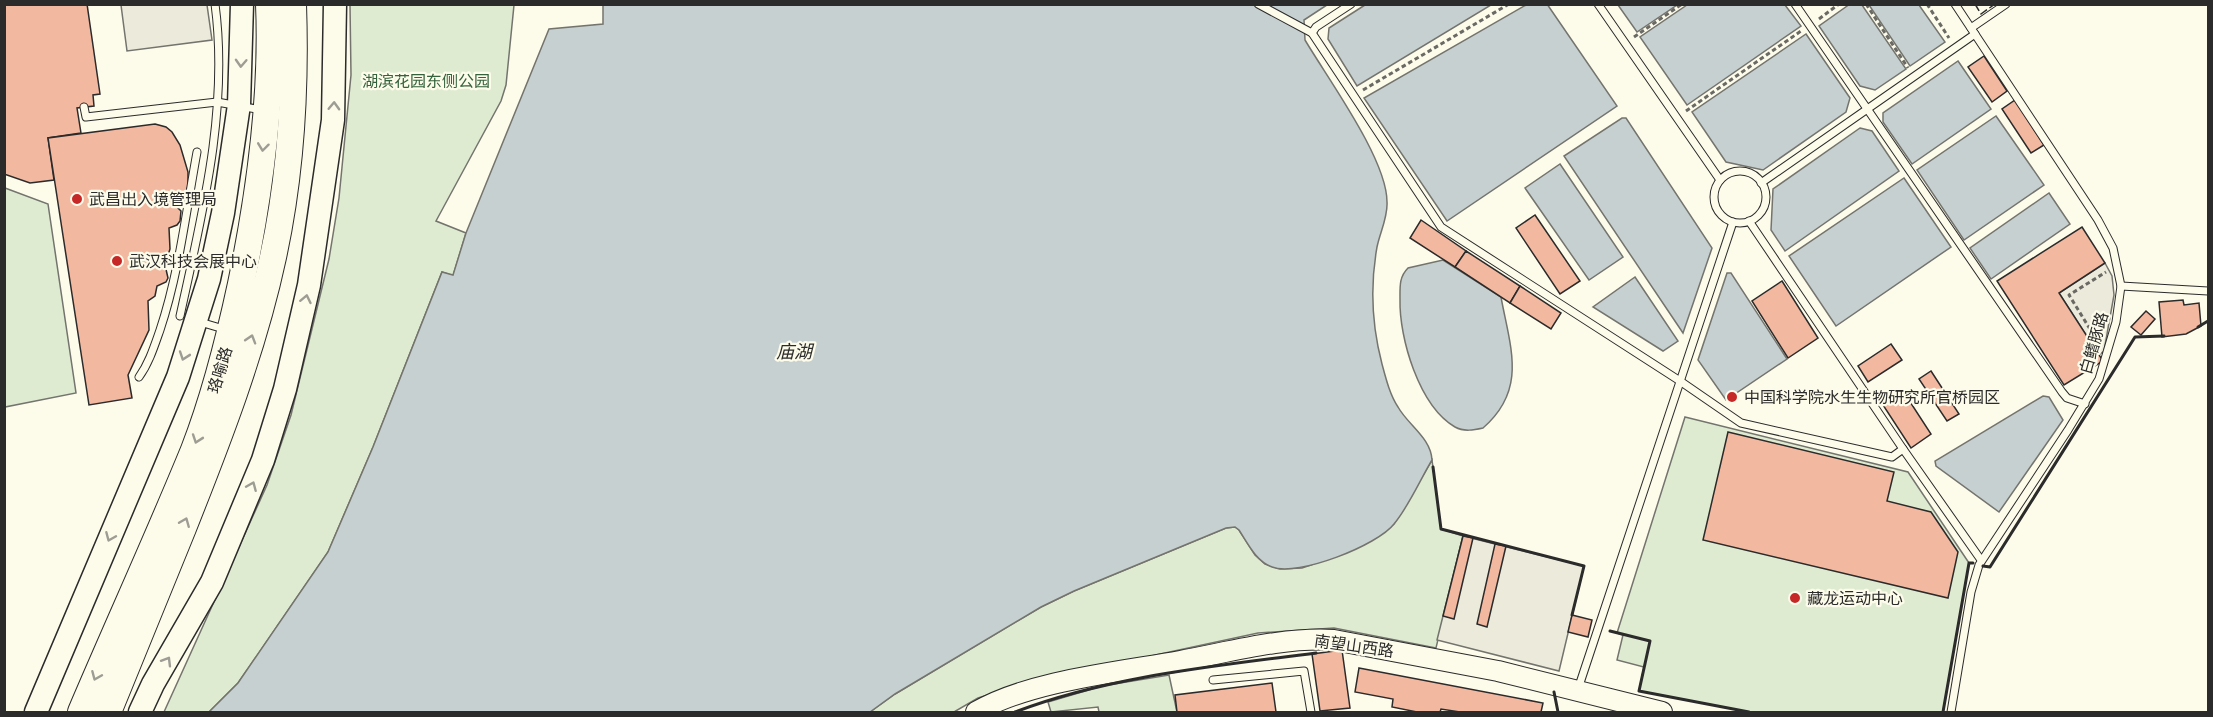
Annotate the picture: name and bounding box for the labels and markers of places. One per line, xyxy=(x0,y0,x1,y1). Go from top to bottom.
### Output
place label: 武昌出入境管理局 xyxy=(89,188,217,211)
marker: 武昌出入境管理局 xyxy=(70,192,84,206)
place label: 武汉科技会展中心 xyxy=(129,250,257,273)
marker: 武汉科技会展中心 xyxy=(110,254,124,268)
place label: 中国科学院水生生物研究所官桥园区 xyxy=(1744,386,2000,409)
marker: 中国科学院水生生物研究所官桥园区 xyxy=(1725,390,1739,404)
place label: 藏龙运动中心 xyxy=(1807,587,1903,610)
marker: 藏龙运动中心 xyxy=(1788,591,1802,605)

